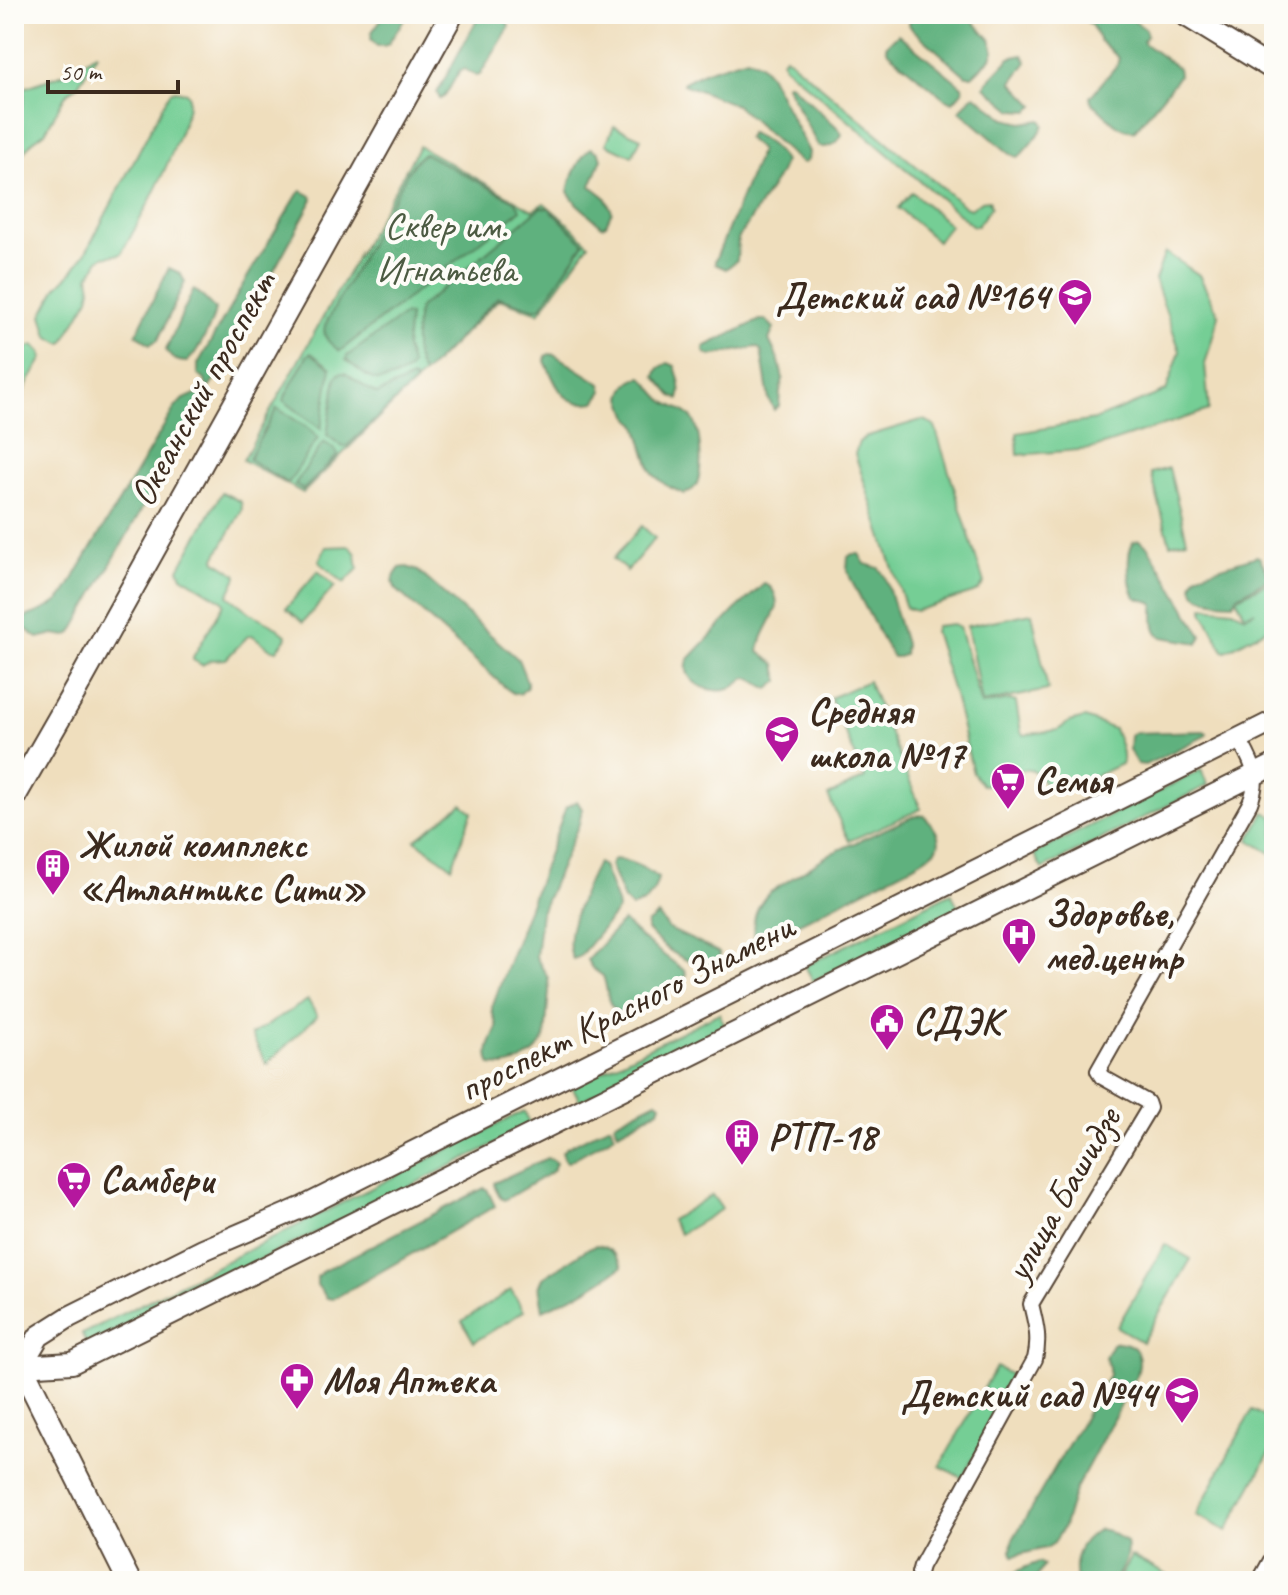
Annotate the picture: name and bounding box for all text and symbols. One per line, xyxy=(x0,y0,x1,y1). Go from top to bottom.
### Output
scale bar xyxy=(48,44,178,94)
text: 50 m xyxy=(60,57,103,87)
park label: Cквер им. Игнатьева xyxy=(376,202,519,293)
street label: Океанский проспект xyxy=(118,261,287,514)
place label: Детский сад №164 xyxy=(776,273,1054,320)
school or university icon: Детский сад №164 xyxy=(1056,277,1094,327)
place label: Средняя школа №17 xyxy=(808,688,968,779)
school or university icon: Средняя школа №17 xyxy=(763,714,801,764)
place label: Семья xyxy=(1034,757,1114,804)
supermarket icon: Семья xyxy=(989,761,1027,811)
place label: Жилой комплекс «Атлантикс Сити» xyxy=(79,821,366,912)
building icon: Жилой комплекс «Атлантикс Сити» xyxy=(34,847,72,897)
place label: Здоровье, мед.центр xyxy=(1045,890,1185,981)
street label: проспект Красного Знамени xyxy=(451,902,803,1112)
hospital icon: Здоровье, мед.центр xyxy=(1000,916,1038,966)
place label: СДЭК xyxy=(913,998,1008,1045)
public building icon: СДЭК xyxy=(868,1002,906,1052)
street label: улица Башидзе xyxy=(993,1097,1132,1291)
place label: РТП-18 xyxy=(768,1113,880,1160)
building icon: РТП-18 xyxy=(723,1117,761,1167)
place label: Самбери xyxy=(100,1156,217,1203)
supermarket icon: Самбери xyxy=(55,1160,93,1210)
place label: Моя Аптека xyxy=(323,1357,497,1404)
pharmacy icon: Моя Аптека xyxy=(278,1361,316,1411)
place label: Детский сад №44 xyxy=(901,1371,1161,1418)
school or university icon: Детский сад №44 xyxy=(1163,1375,1201,1425)

